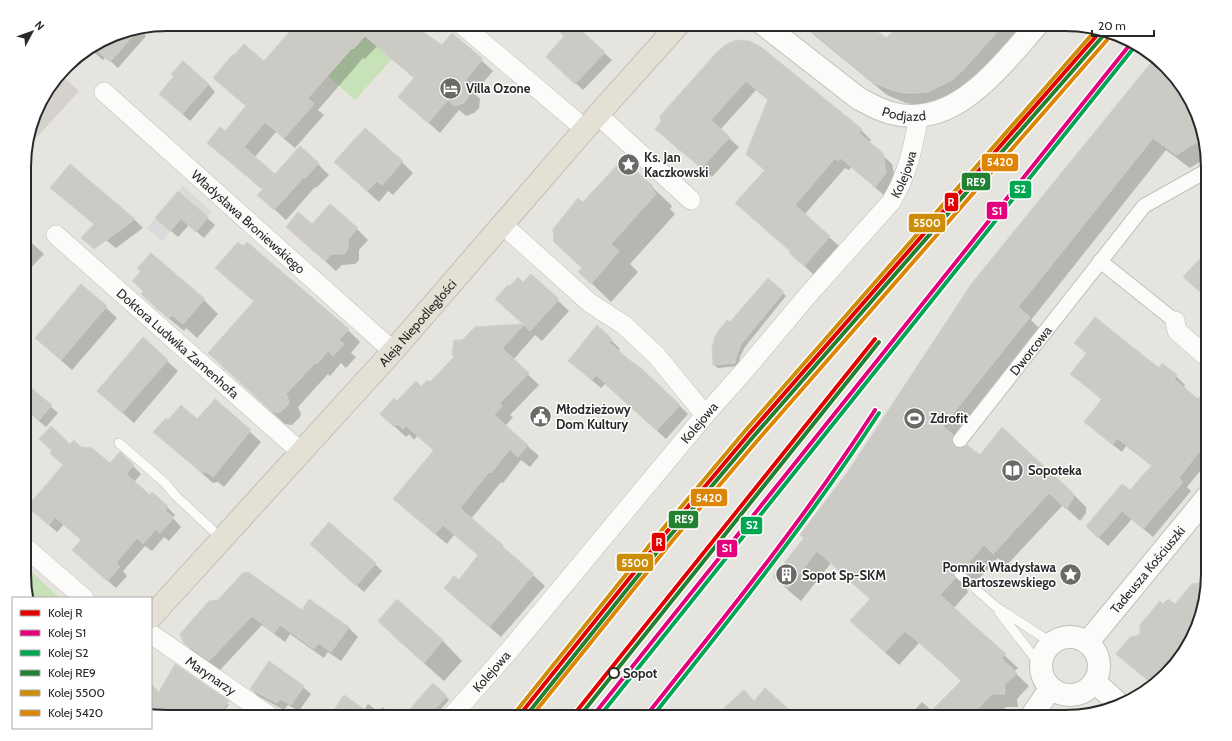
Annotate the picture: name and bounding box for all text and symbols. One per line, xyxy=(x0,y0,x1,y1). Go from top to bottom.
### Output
north arrow xyxy=(12,12,52,52)
scale bar xyxy=(1092,12,1154,38)
text: N xyxy=(32,18,47,33)
text: 20 m xyxy=(1098,18,1126,33)
hotel icon: Villa Ozone xyxy=(437,75,463,101)
place label: Villa Ozone xyxy=(466,80,531,96)
street label: Podjazd xyxy=(880,103,927,125)
street label: Kolejowa xyxy=(887,148,920,201)
place label: Ks. Jan Kaczkowski xyxy=(644,149,708,180)
place icon: Ks. Jan Kaczkowski xyxy=(616,151,642,177)
line badge: 5420 xyxy=(981,153,1019,172)
text: 5420 xyxy=(987,155,1013,169)
street label: Władysława Broniewskiego xyxy=(188,166,309,277)
line badge: RE9 xyxy=(961,172,991,191)
text: RE9 xyxy=(966,175,986,189)
line badge: S2 xyxy=(1009,180,1032,199)
text: S2 xyxy=(1014,182,1026,196)
line badge: R xyxy=(944,192,959,212)
text: R xyxy=(948,195,955,209)
line badge: S1 xyxy=(986,201,1008,220)
text: S1 xyxy=(992,204,1002,218)
line badge: 5500 xyxy=(908,213,946,233)
text: 5500 xyxy=(913,216,941,230)
street label: Aleja Niepodległości xyxy=(375,276,460,369)
street label: Doktora Ludwika Zamenhofa xyxy=(114,285,243,402)
street label: Dworcowa xyxy=(1006,322,1055,378)
street label: Kolejowa xyxy=(677,398,721,446)
place label: Młodzieżowy Dom Kultury xyxy=(556,401,631,432)
public building icon: Młodzieżowy Dom Kultury xyxy=(528,403,554,429)
sports icon: Zdrofit xyxy=(901,405,927,431)
place label: Zdrofit xyxy=(930,410,968,426)
library icon: Sopoteka xyxy=(1000,457,1026,483)
place label: Sopoteka xyxy=(1028,462,1082,478)
line badge: 5420 xyxy=(690,488,728,507)
text: 5420 xyxy=(696,491,722,505)
line badge: RE9 xyxy=(668,510,699,529)
text: RE9 xyxy=(674,512,694,526)
line badge: S2 xyxy=(740,516,763,535)
text: S2 xyxy=(746,518,758,532)
street label: Tadeusza Kościuszki xyxy=(1107,523,1188,617)
line badge: R xyxy=(651,532,666,552)
text: R xyxy=(656,535,663,549)
line badge: S1 xyxy=(716,539,738,558)
text: S1 xyxy=(722,541,732,555)
line badge: 5500 xyxy=(616,553,654,572)
text: 5500 xyxy=(621,556,649,570)
place label: Pomnik Władysława Bartoszewskiego xyxy=(942,559,1057,590)
place icon: Pomnik Władysława Bartoszewskiego xyxy=(1058,561,1084,587)
building icon: Sopot Sp-SKM xyxy=(773,562,799,588)
place label: Sopot Sp-SKM xyxy=(802,567,886,583)
legend xyxy=(12,597,152,729)
text: Kolej R xyxy=(48,605,83,620)
text: Kolej S1 xyxy=(48,625,86,640)
text: Kolej S2 xyxy=(48,645,88,660)
street label: Kolejowa xyxy=(469,647,514,695)
street label: Marynarzy xyxy=(183,653,240,699)
text: Kolej RE9 xyxy=(48,665,96,680)
place label: Sopot xyxy=(623,665,658,681)
marker: Sopot xyxy=(608,667,620,679)
text: Kolej 5500 xyxy=(48,685,105,700)
text: Kolej 5420 xyxy=(48,705,103,720)

